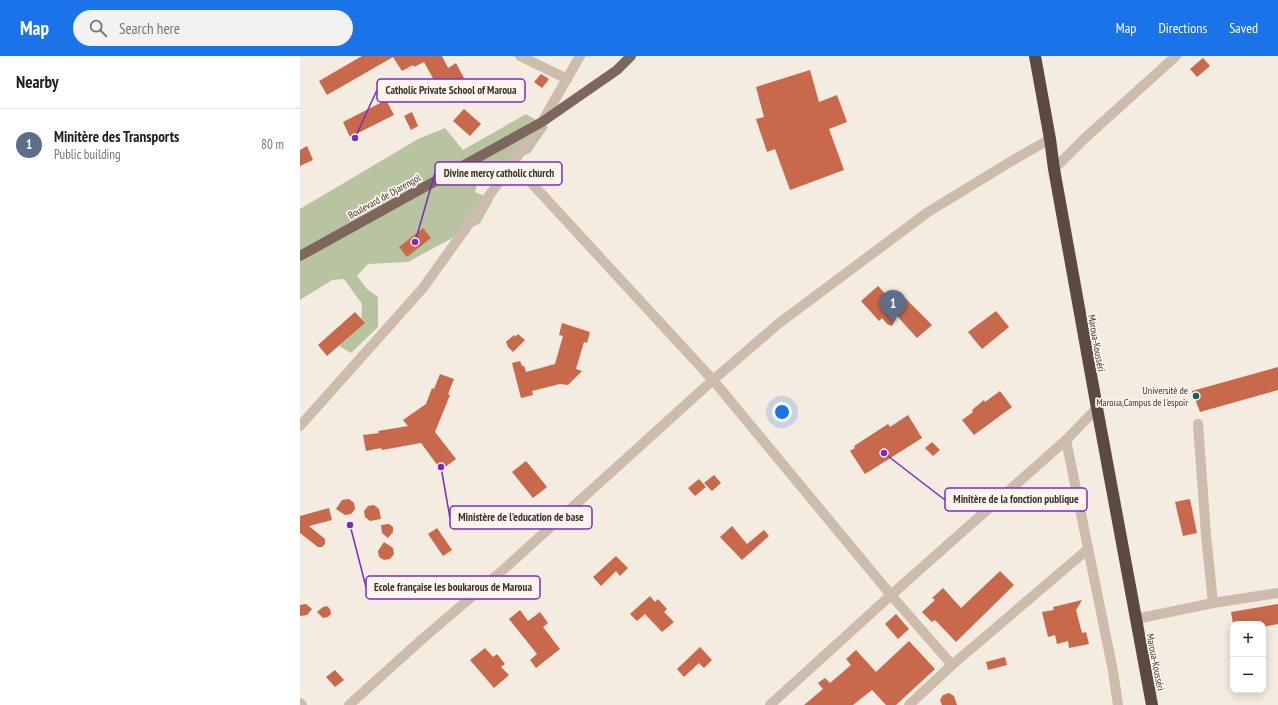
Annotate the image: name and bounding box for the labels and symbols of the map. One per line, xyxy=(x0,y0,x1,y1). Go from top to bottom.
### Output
callout: Catholic Private School of Maroua xyxy=(377,79,525,102)
text: Catholic Private School of Maroua xyxy=(385,83,517,97)
callout: Divine mercy catholic church xyxy=(435,162,562,185)
text: Divine mercy catholic church xyxy=(444,166,554,180)
street label: Boulevard de Djarengol xyxy=(346,171,423,222)
pin: 1 xyxy=(880,290,906,323)
street label: Maroua-Kousséri xyxy=(1085,314,1108,373)
place label: Université de Maroua,Campus de l'espoir xyxy=(1096,384,1188,409)
marker: Université de Maroua,Campus de l'espoir xyxy=(1191,391,1201,401)
your location xyxy=(772,402,792,422)
callout: Minitère de la fonction publique xyxy=(945,488,1087,511)
text: Minitère de la fonction publique xyxy=(953,492,1079,506)
callout: Ministère de l'education de base xyxy=(450,506,592,529)
text: Ministère de l'education de base xyxy=(458,510,584,524)
callout: Ecole française les boukarous de Maroua xyxy=(366,576,540,599)
text: Ecole française les boukarous de Maroua xyxy=(374,580,532,594)
street label: Maroua-Kousséri xyxy=(1144,633,1167,692)

